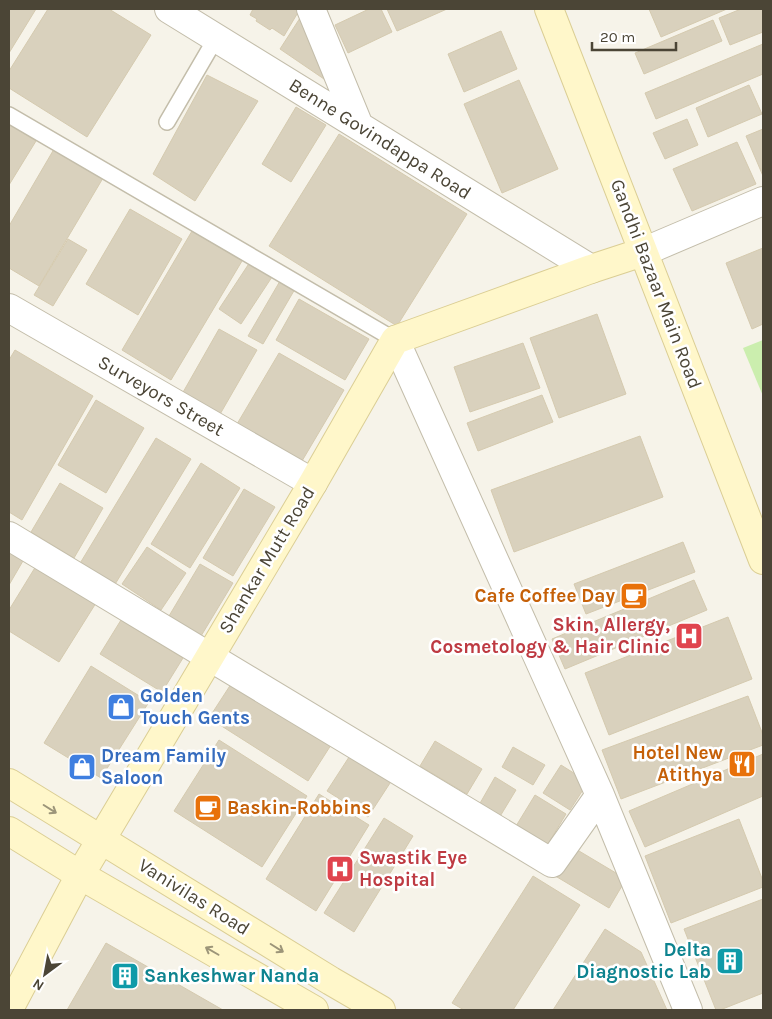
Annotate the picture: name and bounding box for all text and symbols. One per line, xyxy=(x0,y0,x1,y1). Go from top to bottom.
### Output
scale bar xyxy=(592,20,676,52)
text: 20 m xyxy=(600,28,635,46)
street label: Benne Govindappa Road xyxy=(285,74,475,204)
street label: Gandhi Bazaar Main Road xyxy=(606,176,706,392)
street label: Surveyors Street xyxy=(94,351,228,441)
street label: Shankar Mutt Road xyxy=(214,483,320,637)
cafe icon: Cafe Coffee Day xyxy=(619,581,649,611)
place label: Cafe Coffee Day xyxy=(475,585,615,607)
place label: Skin, Allergy, Cosmetology & Hair Clinic xyxy=(430,614,670,658)
hospital icon: Skin, Allergy, Cosmetology & Hair Clinic xyxy=(674,621,704,651)
place label: Golden Touch Gents xyxy=(140,685,250,729)
shop icon: Golden Touch Gents xyxy=(106,692,136,722)
place label: Hotel New Atithya xyxy=(633,742,724,786)
place label: Dream Family Saloon xyxy=(101,745,227,789)
restaurant icon: Hotel New Atithya xyxy=(727,749,757,779)
shop icon: Dream Family Saloon xyxy=(67,752,97,782)
cafe icon: Baskin-Robbins xyxy=(193,793,223,823)
place label: Baskin-Robbins xyxy=(227,797,371,819)
one-way arrow xyxy=(43,804,57,814)
place label: Swastik Eye Hospital xyxy=(359,847,467,891)
street label: Vanivilas Road xyxy=(134,854,254,940)
hospital icon: Swastik Eye Hospital xyxy=(325,854,355,884)
place label: Delta Diagnostic Lab xyxy=(576,939,711,983)
one-way arrow xyxy=(269,943,283,953)
one-way arrow xyxy=(205,945,219,955)
building icon: Delta Diagnostic Lab xyxy=(715,946,745,976)
north arrow xyxy=(20,949,70,999)
building icon: Sankeshwar Nanda xyxy=(110,961,140,991)
place label: Sankeshwar Nanda xyxy=(144,965,319,987)
text: N xyxy=(30,975,47,994)

